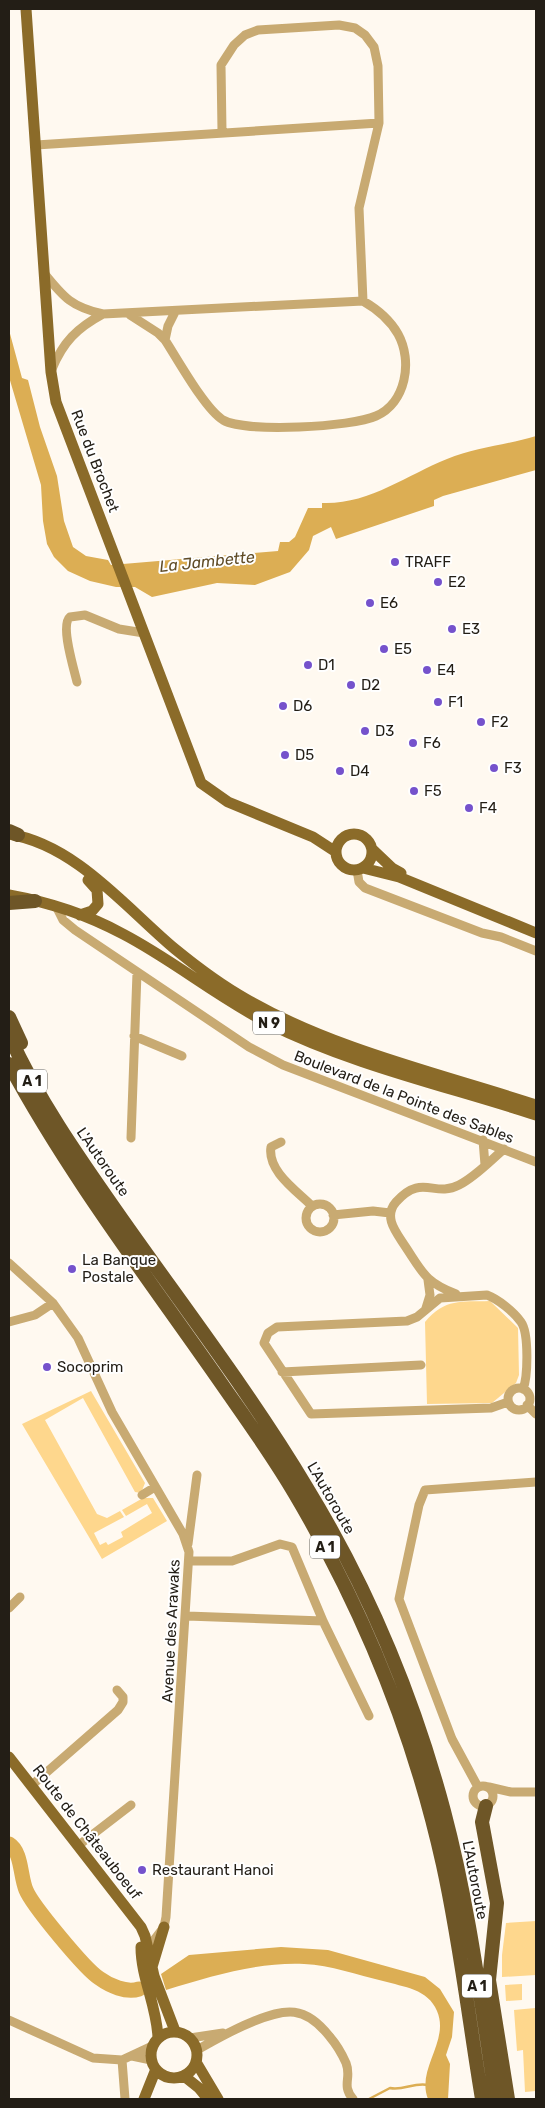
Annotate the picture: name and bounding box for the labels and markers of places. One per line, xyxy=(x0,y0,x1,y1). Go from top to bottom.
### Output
place label: TRAFF xyxy=(405,553,451,571)
marker: TRAFF xyxy=(389,556,401,568)
place label: E2 xyxy=(448,573,466,591)
marker: E2 xyxy=(432,576,444,588)
place label: E6 xyxy=(380,594,398,612)
marker: E6 xyxy=(364,597,376,609)
place label: E3 xyxy=(462,620,480,638)
marker: E3 xyxy=(446,623,458,635)
place label: E5 xyxy=(394,640,412,658)
marker: E5 xyxy=(378,643,390,655)
place label: D1 xyxy=(318,656,335,674)
marker: D1 xyxy=(302,659,314,671)
place label: E4 xyxy=(437,661,455,679)
marker: E4 xyxy=(421,664,433,676)
place label: D2 xyxy=(361,676,380,694)
marker: D2 xyxy=(345,679,357,691)
place label: F1 xyxy=(448,693,463,711)
marker: F1 xyxy=(432,696,444,708)
place label: D6 xyxy=(293,697,312,715)
marker: D6 xyxy=(277,700,289,712)
place label: F2 xyxy=(491,713,509,731)
marker: F2 xyxy=(475,716,487,728)
place label: D3 xyxy=(375,722,394,740)
marker: D3 xyxy=(359,725,371,737)
place label: F6 xyxy=(423,734,441,752)
marker: F6 xyxy=(407,737,419,749)
place label: D5 xyxy=(295,746,314,764)
marker: D5 xyxy=(279,749,291,761)
place label: F3 xyxy=(504,759,522,777)
place label: D4 xyxy=(350,762,370,780)
marker: F3 xyxy=(488,762,500,774)
marker: D4 xyxy=(334,765,346,777)
place label: F5 xyxy=(424,782,442,800)
marker: F5 xyxy=(408,785,420,797)
place label: F4 xyxy=(479,799,497,817)
marker: F4 xyxy=(463,802,475,814)
place label: La Banque Postale xyxy=(82,1251,156,1286)
marker: La Banque Postale xyxy=(66,1263,78,1275)
place label: Socoprim xyxy=(57,1358,123,1376)
marker: Socoprim xyxy=(41,1361,53,1373)
place label: Restaurant Hanoi xyxy=(152,1861,274,1879)
marker: Restaurant Hanoi xyxy=(136,1864,148,1876)

